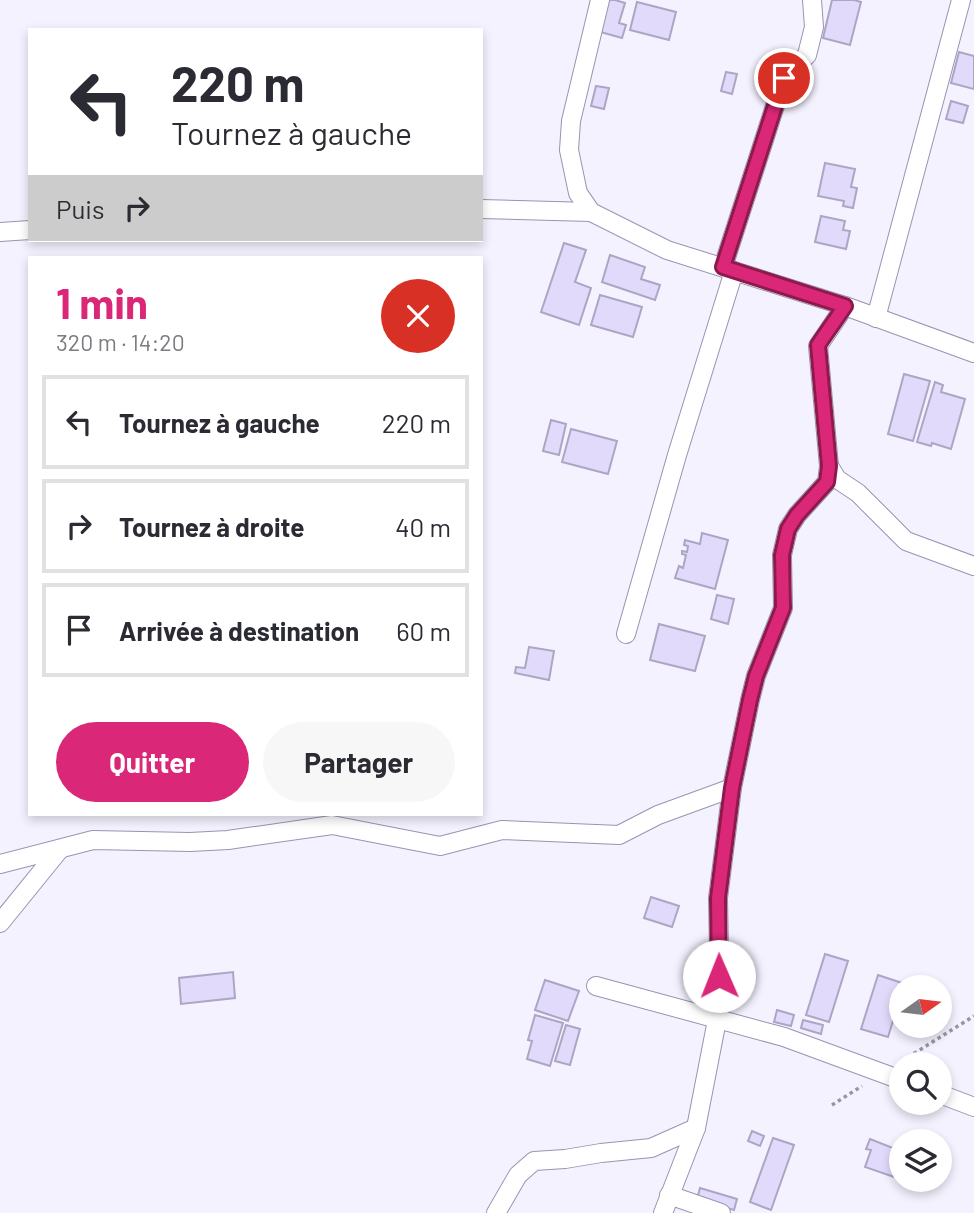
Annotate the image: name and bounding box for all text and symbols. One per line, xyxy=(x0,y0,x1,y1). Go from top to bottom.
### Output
pin xyxy=(754,48,814,108)
text: 220 m xyxy=(171,53,305,112)
icon: left xyxy=(56,56,147,147)
icon: arrive xyxy=(765,59,803,97)
text: Tournez à gauche xyxy=(171,113,412,151)
icon: right xyxy=(118,189,156,227)
text: Puis xyxy=(56,193,104,224)
text: 1 min xyxy=(56,277,148,327)
button: close xyxy=(381,279,455,353)
text: 320 m · 14:20 xyxy=(56,328,185,356)
icon: left xyxy=(60,403,98,441)
text: Tournez à gauche xyxy=(119,407,320,438)
text: 220 m xyxy=(382,407,451,438)
icon: right xyxy=(60,507,98,545)
text: Tournez à droite xyxy=(119,511,304,542)
text: 40 m xyxy=(395,511,451,542)
icon: arrive xyxy=(60,611,98,649)
text: Arrivée à destination xyxy=(119,615,359,646)
text: 60 m xyxy=(396,615,451,646)
button: Quitter xyxy=(56,722,249,802)
button: Partager xyxy=(263,722,455,802)
position arrow xyxy=(682,939,756,1013)
north arrow xyxy=(889,975,952,1038)
map controls xyxy=(889,975,952,1192)
button: search xyxy=(889,1052,952,1115)
button: layers xyxy=(889,1129,952,1192)

